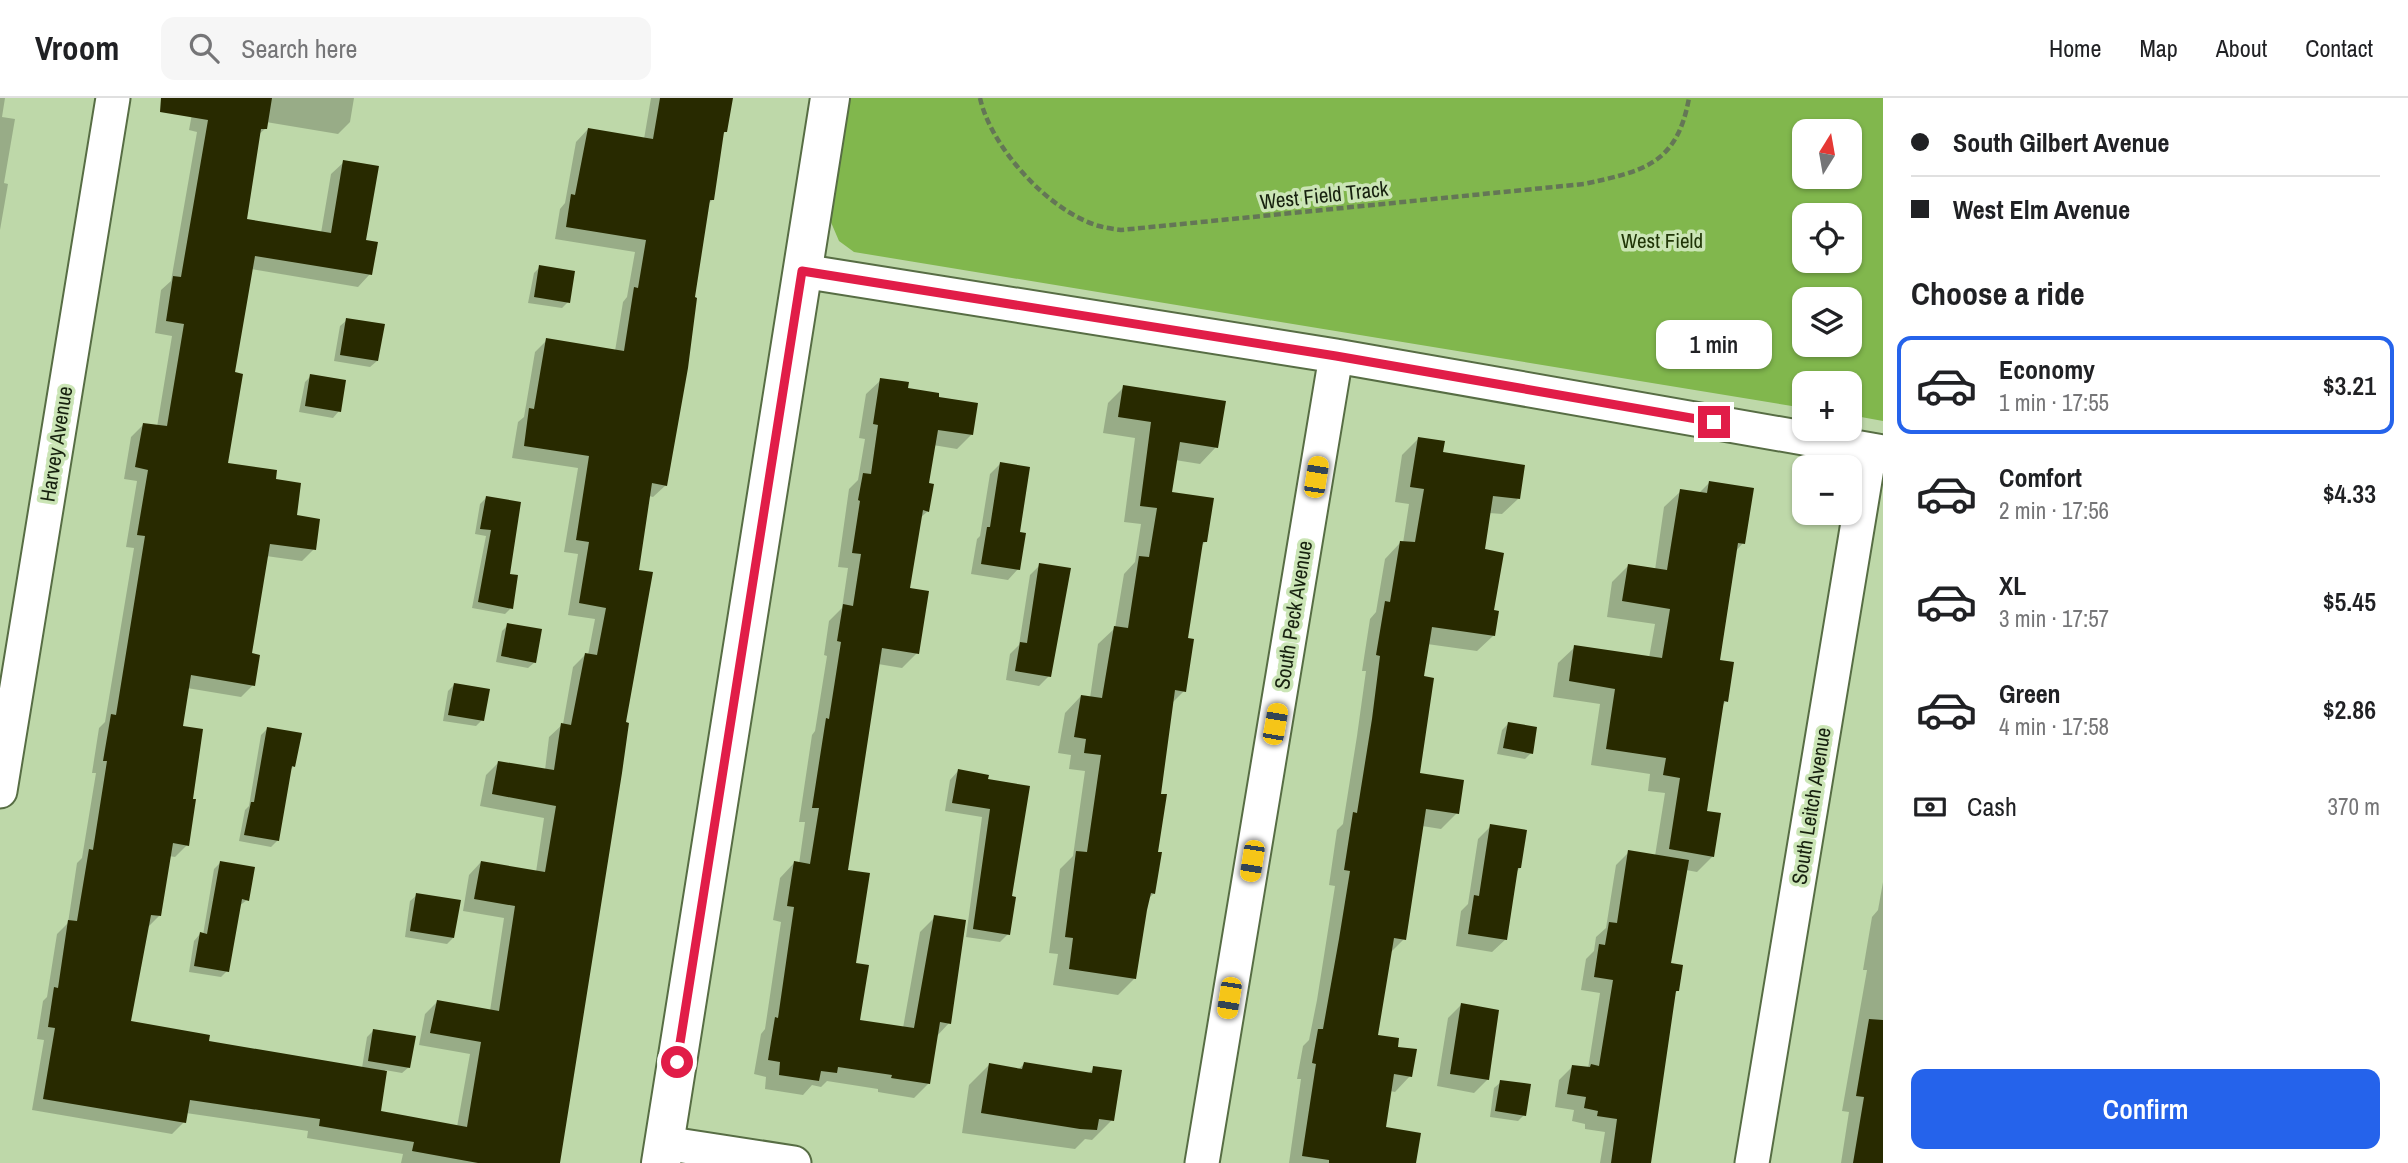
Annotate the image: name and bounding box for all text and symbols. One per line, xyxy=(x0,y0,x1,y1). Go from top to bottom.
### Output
search box xyxy=(161,17,651,80)
text: Vroom xyxy=(35,26,119,70)
icon: search xyxy=(185,29,223,67)
text: Search here xyxy=(241,31,357,66)
text: Home xyxy=(2049,32,2101,64)
text: Map xyxy=(2139,32,2178,64)
text: About xyxy=(2216,32,2267,64)
text: Contact xyxy=(2305,32,2373,64)
north arrow xyxy=(1792,119,1862,189)
map controls xyxy=(1792,119,1862,525)
text: South Gilbert Avenue xyxy=(1953,125,2169,160)
street label: West Field Track xyxy=(1258,174,1390,216)
text: West Elm Avenue xyxy=(1953,192,2130,227)
button: locate xyxy=(1792,203,1862,273)
park label: West Field xyxy=(1621,226,1703,255)
text: Choose a ride xyxy=(1911,272,2085,315)
button: layers xyxy=(1792,287,1862,357)
callout: 1 min xyxy=(1656,320,1772,370)
text: 1 min xyxy=(1690,329,1738,360)
text: Economy xyxy=(1999,352,2095,387)
icon: car xyxy=(1915,354,1978,417)
text: $3.21 xyxy=(2323,368,2376,403)
button: + xyxy=(1792,371,1862,441)
street label: Harvey Avenue xyxy=(33,384,79,504)
text: 1 min · 17:55 xyxy=(1999,387,2109,418)
route end xyxy=(1698,406,1730,438)
car xyxy=(1303,455,1330,499)
button: − xyxy=(1792,455,1862,525)
text: Comfort xyxy=(1999,460,2082,495)
icon: car xyxy=(1915,462,1978,525)
text: $4.33 xyxy=(2323,476,2376,511)
text: 2 min · 17:56 xyxy=(1999,495,2109,526)
street label: South Peck Avenue xyxy=(1267,539,1319,691)
text: XL xyxy=(1999,568,2026,603)
icon: car xyxy=(1915,570,1978,633)
text: $5.45 xyxy=(2323,584,2376,619)
text: 3 min · 17:57 xyxy=(1999,603,2109,634)
text: Green xyxy=(1999,676,2061,711)
icon: car xyxy=(1915,678,1978,741)
text: $2.86 xyxy=(2323,692,2376,727)
car xyxy=(1262,701,1289,747)
text: 4 min · 17:58 xyxy=(1999,711,2109,742)
street label: South Leitch Avenue xyxy=(1784,725,1838,887)
icon: cash xyxy=(1911,788,1949,826)
text: Cash xyxy=(1967,789,2017,824)
text: 370 m xyxy=(2328,791,2380,822)
car xyxy=(1239,839,1266,883)
car xyxy=(1216,976,1243,1020)
route start xyxy=(661,1046,693,1078)
button: Confirm xyxy=(1911,1069,2380,1149)

